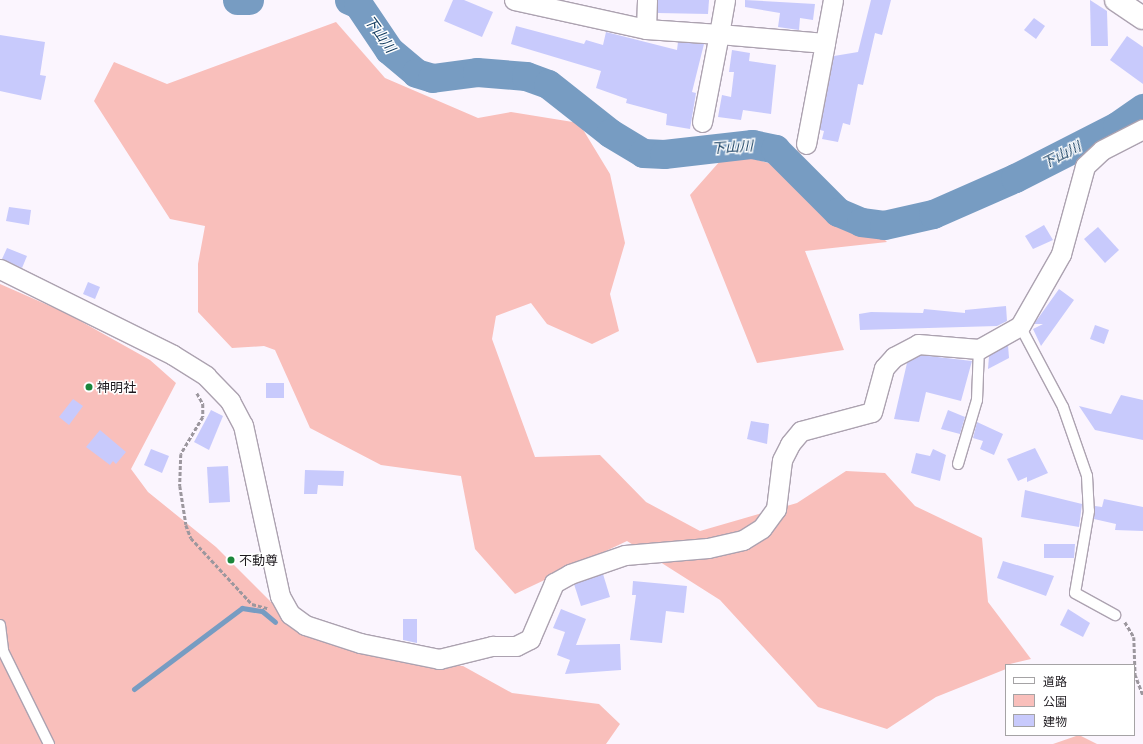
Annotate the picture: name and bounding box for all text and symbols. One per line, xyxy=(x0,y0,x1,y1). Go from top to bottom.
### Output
water label: 下山川 xyxy=(361,12,399,56)
water label: 下山川 xyxy=(710,137,754,157)
water label: 下山川 xyxy=(1038,138,1084,172)
place label: 神明社 xyxy=(97,379,136,395)
marker: 神明社 xyxy=(84,382,94,392)
place label: 不動尊 xyxy=(239,552,278,568)
marker: 不動尊 xyxy=(226,555,236,565)
legend xyxy=(1005,664,1135,736)
text: 道路 xyxy=(1043,675,1067,688)
text: 公園 xyxy=(1043,695,1067,708)
text: 建物 xyxy=(1043,715,1067,728)

